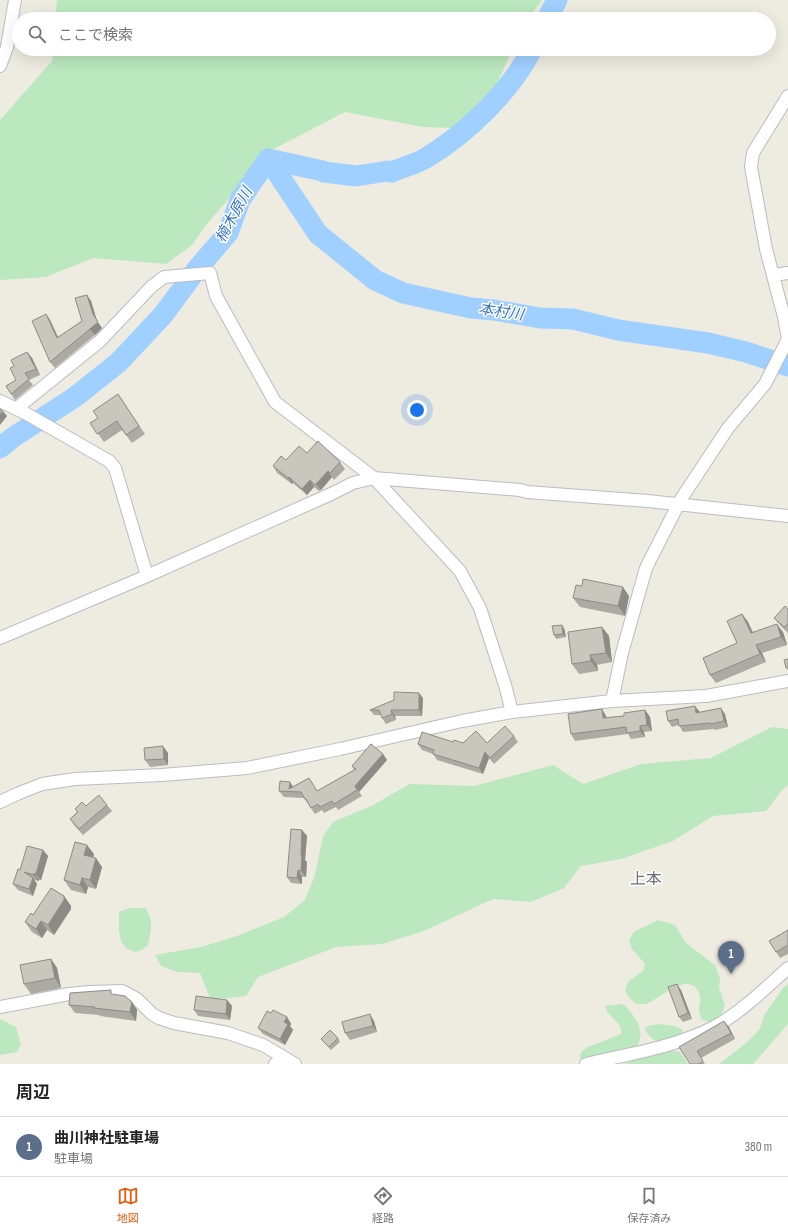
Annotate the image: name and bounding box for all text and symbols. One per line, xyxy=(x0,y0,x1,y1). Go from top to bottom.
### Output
search box xyxy=(12,12,776,56)
icon: search xyxy=(26,23,48,45)
text: ここで検索 xyxy=(58,26,133,45)
water label: 楠木原川 xyxy=(211,182,258,246)
water label: 本村川 xyxy=(477,299,527,325)
your location xyxy=(407,400,427,420)
district label: 上本 xyxy=(630,870,662,889)
pin: 1 xyxy=(718,941,744,974)
text: 周辺 xyxy=(16,1083,50,1103)
text: 曲川神社駐車場 xyxy=(54,1129,159,1148)
text: 1 xyxy=(26,1139,32,1155)
text: 380 m xyxy=(745,1139,772,1155)
text: 駐車場 xyxy=(54,1151,93,1167)
tab: 地図 xyxy=(117,1185,139,1225)
tab: 経路 xyxy=(372,1185,394,1225)
tab: 保存済み xyxy=(627,1185,671,1225)

